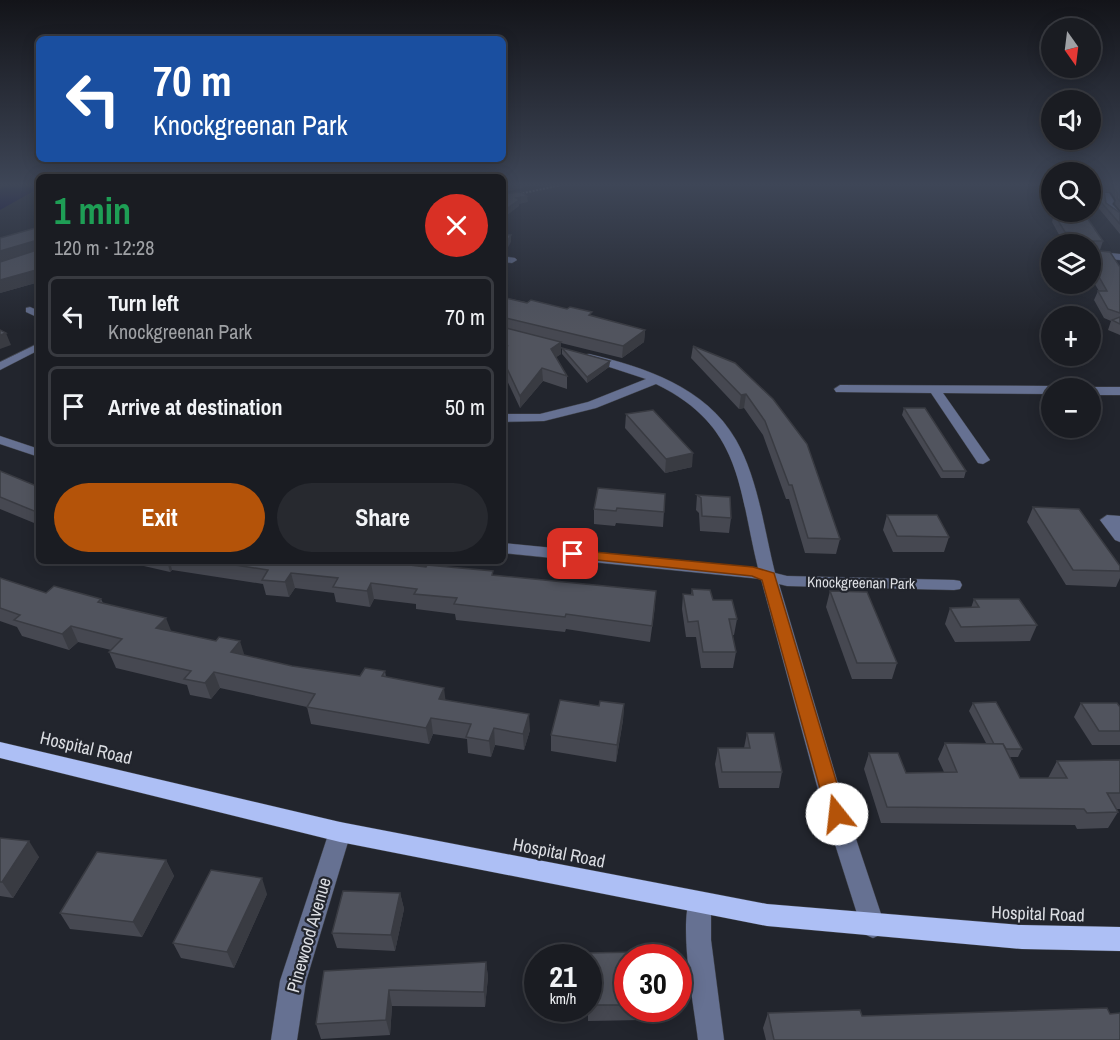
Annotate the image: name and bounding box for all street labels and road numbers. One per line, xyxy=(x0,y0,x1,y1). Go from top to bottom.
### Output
street label: Knockgreenan Park xyxy=(807,571,916,594)
street label: Hospital Road xyxy=(38,725,134,770)
street label: Hospital Road xyxy=(511,831,607,874)
street label: Pinewood Avenue xyxy=(280,874,337,995)
street label: Hospital Road xyxy=(991,899,1085,928)

